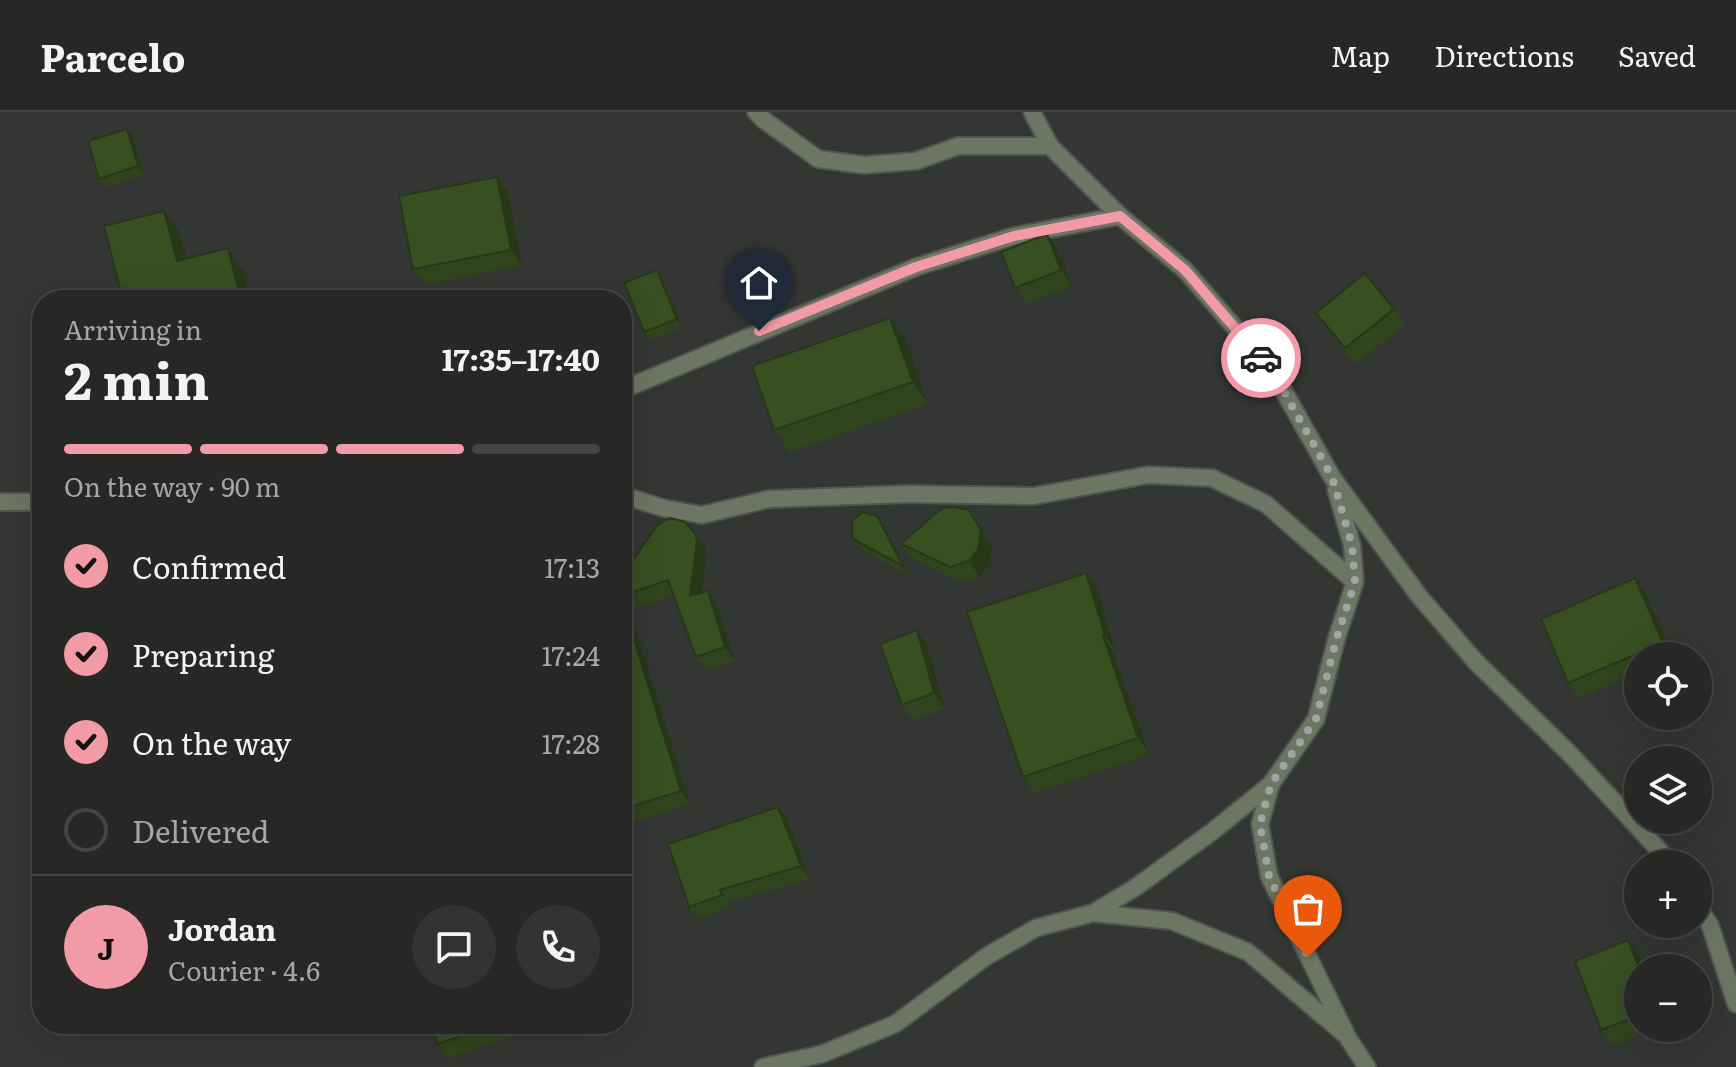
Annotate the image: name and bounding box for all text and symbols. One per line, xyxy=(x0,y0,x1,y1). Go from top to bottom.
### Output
text: Parcelo xyxy=(40,27,185,84)
text: Map xyxy=(1331,34,1390,76)
text: Directions xyxy=(1434,34,1574,76)
text: Saved xyxy=(1618,34,1696,76)
pin xyxy=(725,249,793,331)
icon: home xyxy=(737,261,781,305)
text: Arriving in xyxy=(64,309,202,348)
courier xyxy=(1221,318,1301,398)
text: 17:35–17:40 xyxy=(442,336,600,380)
icon: car xyxy=(1239,336,1283,380)
text: 2 min xyxy=(64,339,209,416)
text: On the way · 90 m xyxy=(64,466,280,505)
icon: check xyxy=(64,544,108,588)
text: Confirmed xyxy=(132,544,286,588)
text: 17:13 xyxy=(544,547,600,586)
icon: check xyxy=(64,632,108,676)
text: Preparing xyxy=(132,632,274,676)
text: 17:24 xyxy=(542,635,600,674)
map controls xyxy=(1624,642,1712,1042)
button: locate xyxy=(1624,642,1712,730)
icon: check xyxy=(64,720,108,764)
text: On the way xyxy=(132,720,291,764)
text: 17:28 xyxy=(542,723,600,762)
button: layers xyxy=(1624,746,1712,834)
text: Delivered xyxy=(132,808,269,852)
button: + xyxy=(1624,850,1712,938)
pin xyxy=(1274,875,1342,957)
icon: bag xyxy=(1286,887,1330,931)
button: chat xyxy=(412,905,496,989)
button: phone xyxy=(516,905,600,989)
text: Jordan xyxy=(168,906,276,950)
text: J xyxy=(97,925,115,969)
text: Courier · 4.6 xyxy=(168,950,320,989)
button: − xyxy=(1624,954,1712,1042)

